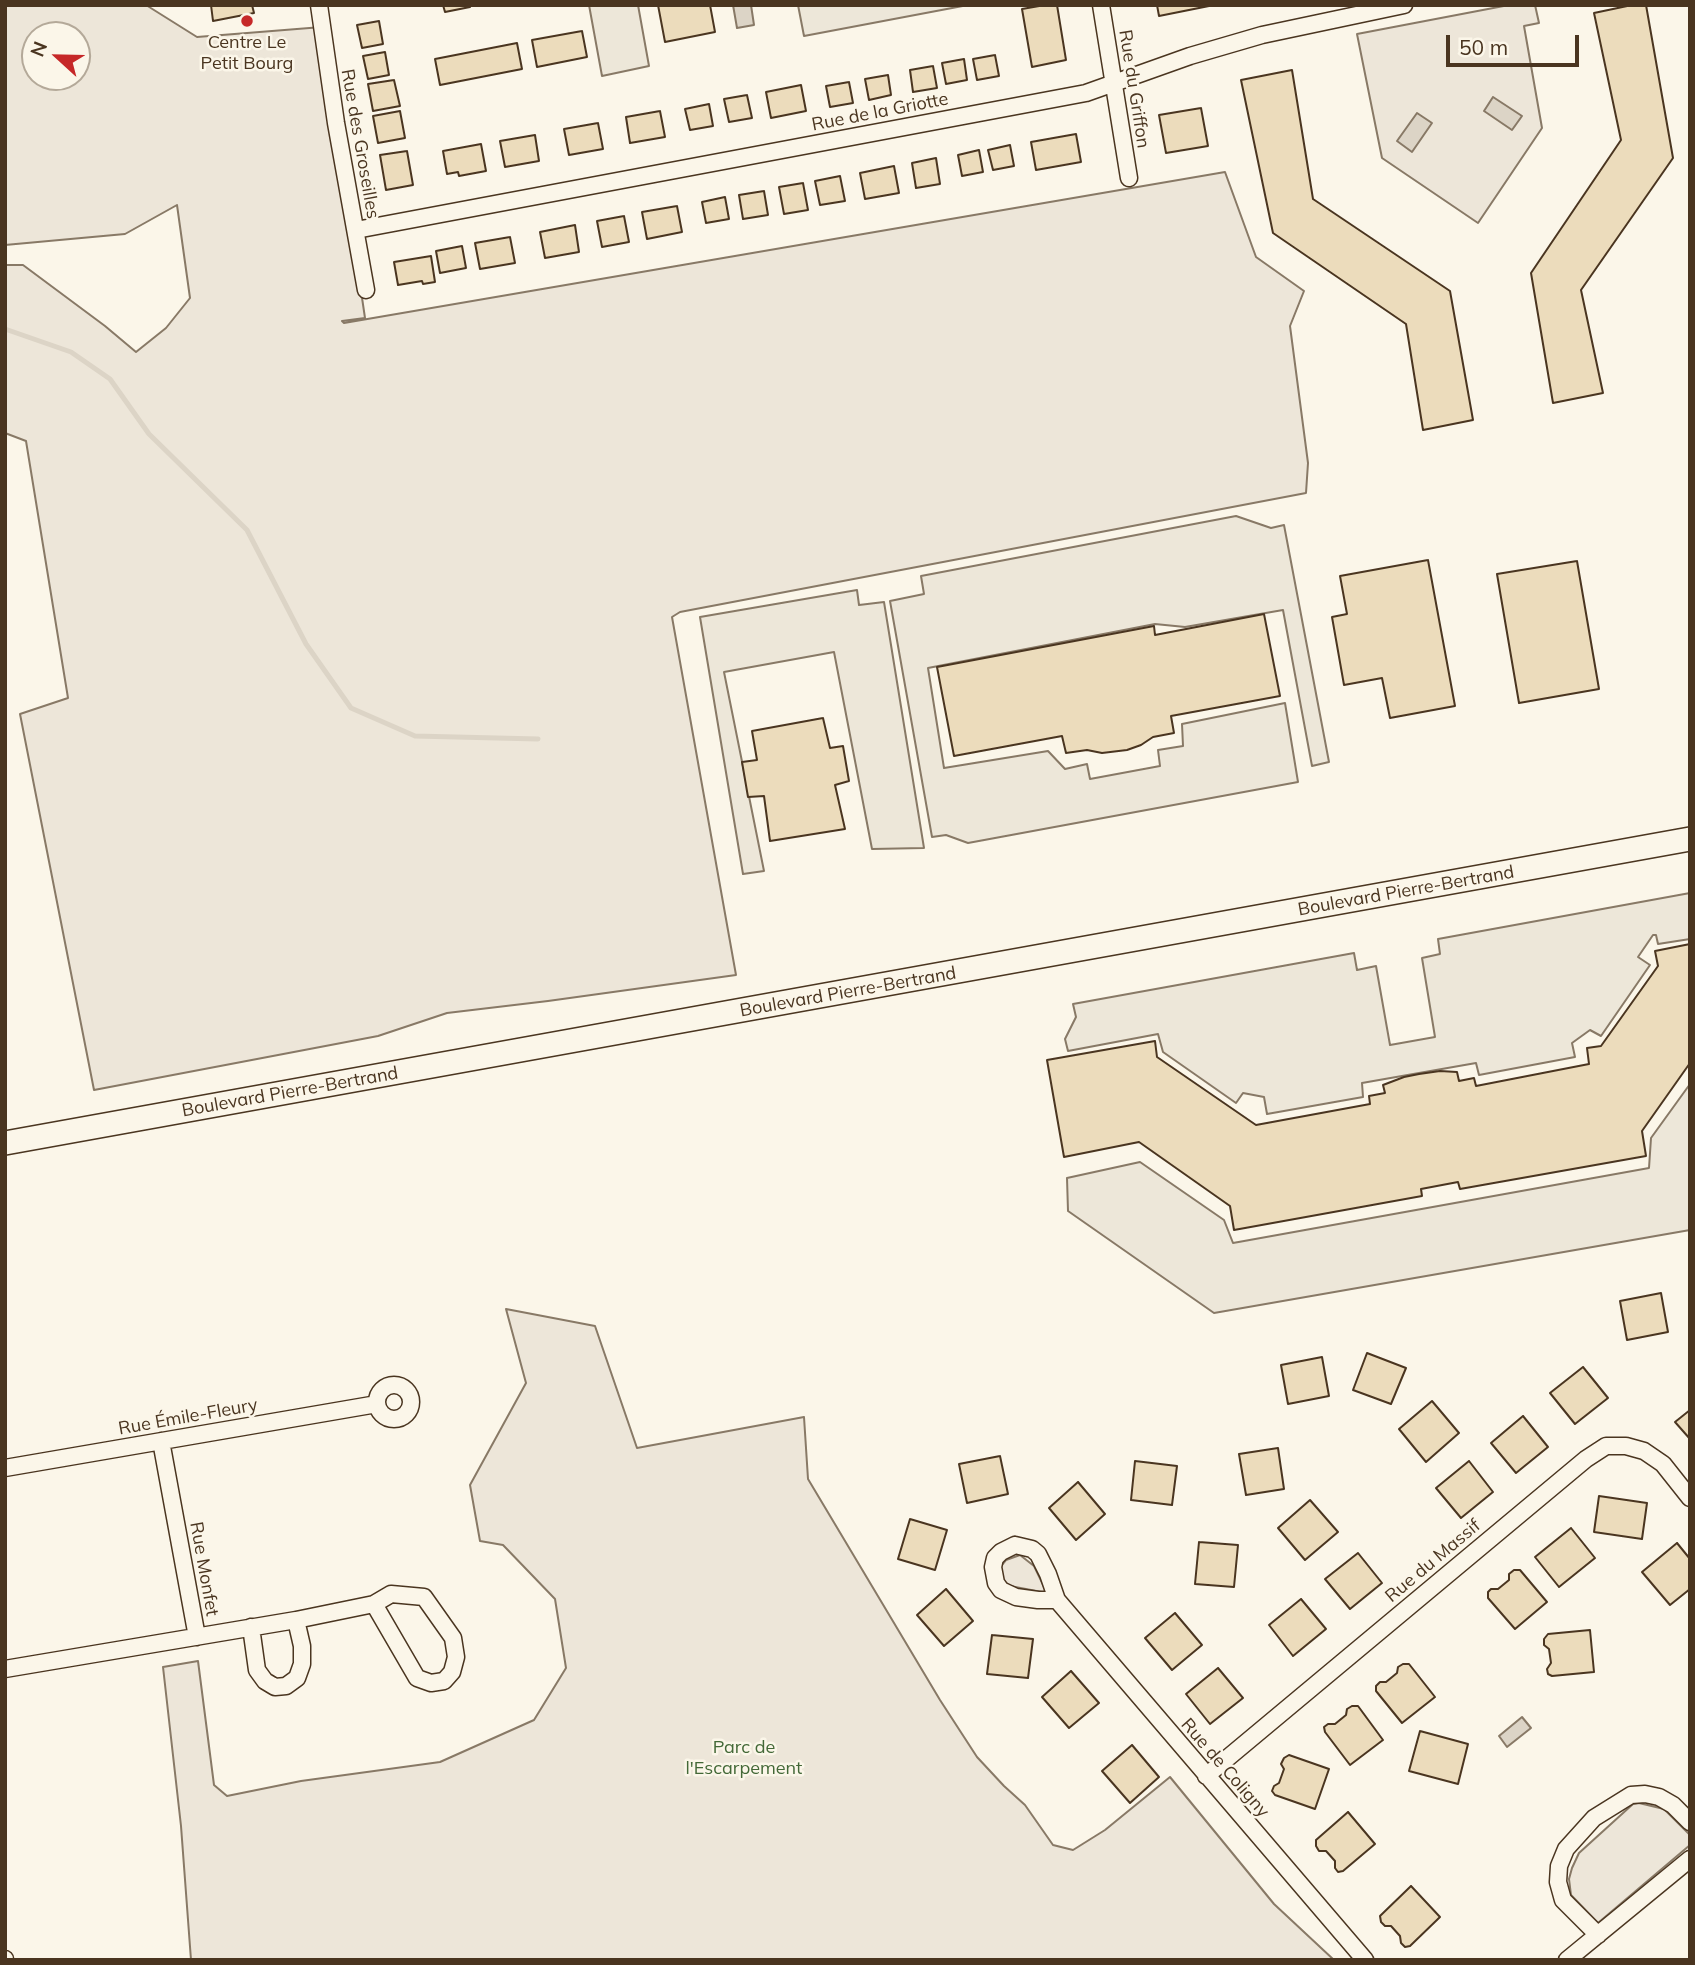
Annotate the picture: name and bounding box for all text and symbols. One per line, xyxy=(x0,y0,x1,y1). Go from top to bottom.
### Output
marker: Centre Le Petit Bourg xyxy=(239,13,255,29)
north arrow xyxy=(21,21,91,91)
scale bar xyxy=(1450,21,1583,65)
street label: Rue du Griffon xyxy=(1114,28,1154,150)
place label: Centre Le Petit Bourg xyxy=(201,32,293,74)
text: 50 m xyxy=(1459,34,1508,60)
text: N xyxy=(25,38,52,60)
street label: Rue des Groseilles xyxy=(336,67,384,221)
street label: Rue de la Griotte xyxy=(810,88,950,136)
street label: Boulevard Pierre-Bertrand xyxy=(1296,861,1516,921)
street label: Boulevard Pierre-Bertrand xyxy=(738,962,958,1022)
street label: Boulevard Pierre-Bertrand xyxy=(180,1062,400,1122)
street label: Rue Émile-Fleury xyxy=(117,1394,259,1440)
street label: Rue du Massif xyxy=(1381,1515,1485,1607)
street label: Rue Monfet xyxy=(185,1520,223,1618)
street label: Rue de Coligny xyxy=(1176,1714,1274,1822)
park label: Parc de l'Escarpement xyxy=(686,1737,802,1780)

